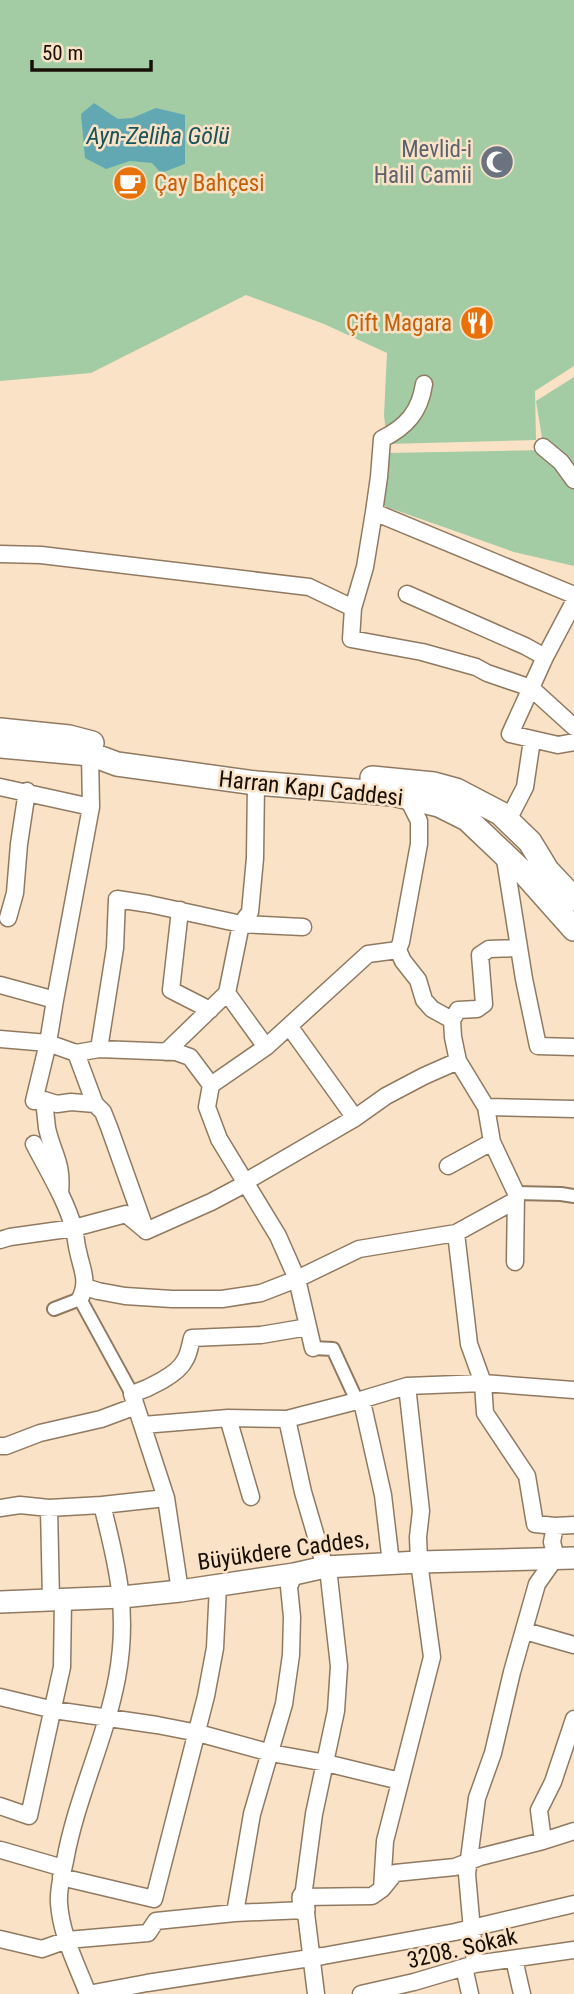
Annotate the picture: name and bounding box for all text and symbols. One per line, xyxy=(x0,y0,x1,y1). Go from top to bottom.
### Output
scale bar xyxy=(32,28,150,72)
text: 50 m xyxy=(42,41,83,65)
water label: Ayn-Zeliha Gölü xyxy=(85,122,230,150)
place label: Mevlid-i Halil Camii xyxy=(374,136,472,189)
mosque icon: Mevlid-i Halil Camii xyxy=(478,143,516,181)
cafe icon: Çay Bahçesi xyxy=(111,164,149,202)
place label: Çay Bahçesi xyxy=(154,170,265,197)
restaurant icon: Çift Magara xyxy=(458,304,496,342)
place label: Çift Magara xyxy=(346,310,452,337)
street label: Harran Kapı Caddesi xyxy=(217,765,405,812)
street label: Büyükdere Caddes, xyxy=(196,1525,370,1576)
street label: 3208. Sokak xyxy=(405,1923,520,1974)

